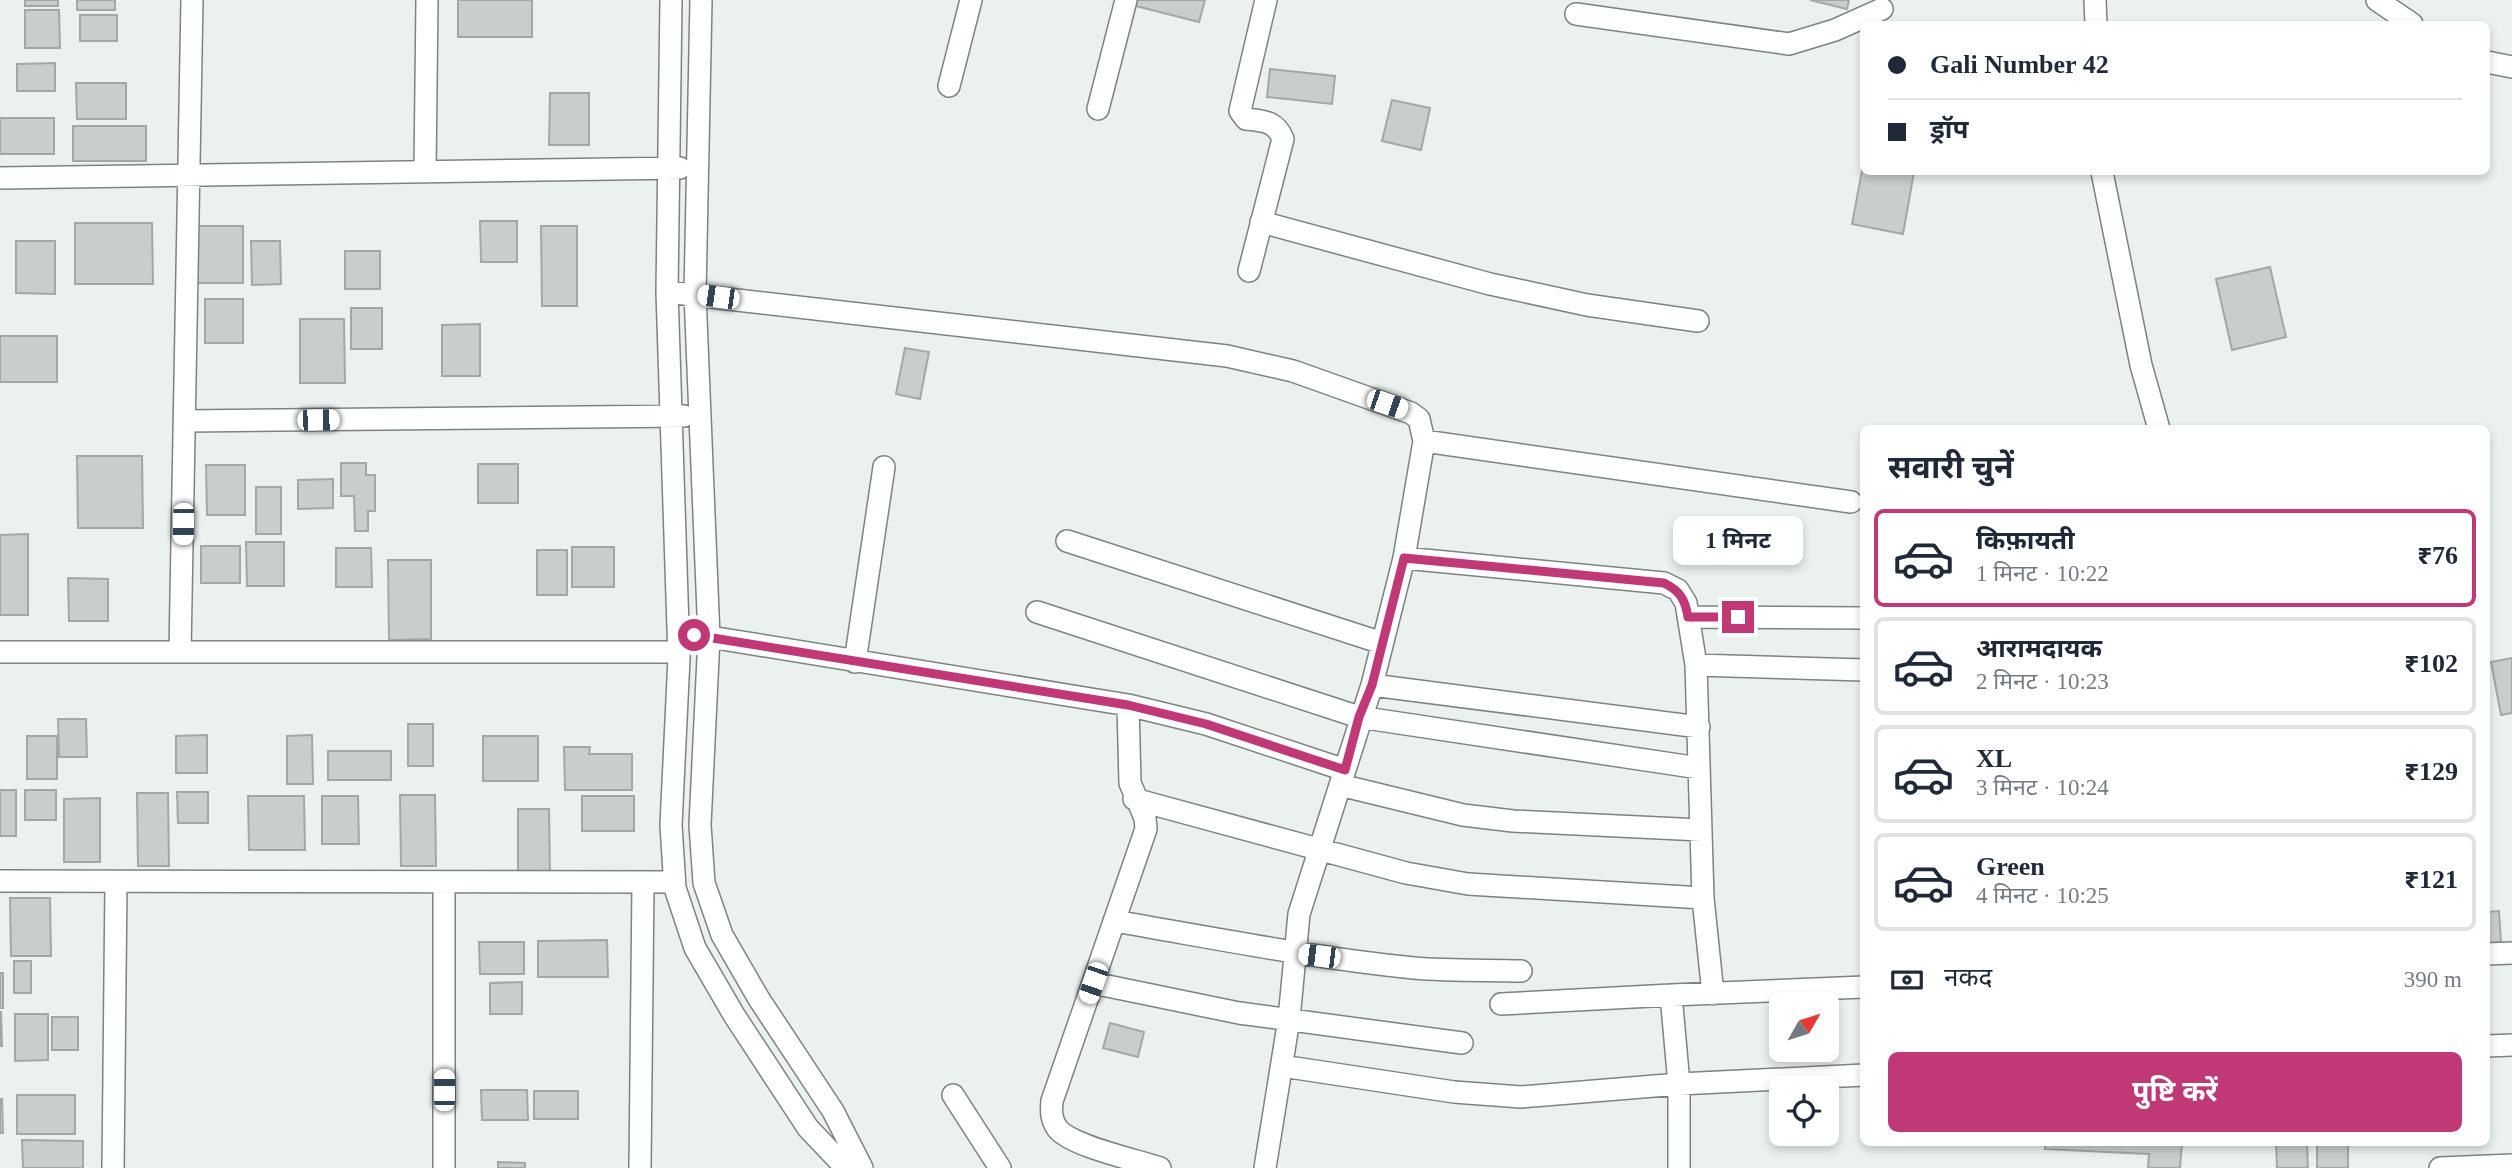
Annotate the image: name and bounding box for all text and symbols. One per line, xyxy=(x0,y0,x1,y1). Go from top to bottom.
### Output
text: Gali Number 42 xyxy=(1930,50,2109,79)
text: ड्रॉप xyxy=(1930,115,1968,144)
car xyxy=(696,284,741,310)
car xyxy=(1364,387,1411,421)
car xyxy=(297,409,340,431)
text: सवारी चुनें xyxy=(1888,449,2014,485)
car xyxy=(173,503,194,545)
callout: 1 मिनट xyxy=(1673,516,1803,564)
text: किफ़ायती xyxy=(1976,526,2075,555)
icon: car xyxy=(1892,527,1955,590)
text: 1 मिनट xyxy=(1705,528,1771,553)
text: ₹76 xyxy=(2417,541,2458,570)
text: 1 मिनट · 10:22 xyxy=(1976,561,2109,586)
route end xyxy=(1722,601,1754,633)
route start xyxy=(678,619,710,651)
text: आरामदायक xyxy=(1976,634,2102,663)
icon: car xyxy=(1892,635,1955,698)
text: ₹102 xyxy=(2404,649,2458,678)
text: 2 मिनट · 10:23 xyxy=(1976,669,2109,694)
icon: car xyxy=(1892,743,1955,806)
text: XL xyxy=(1976,744,2012,773)
text: ₹129 xyxy=(2404,757,2458,786)
text: 3 मिनट · 10:24 xyxy=(1976,775,2109,800)
icon: car xyxy=(1892,851,1955,914)
text: Green xyxy=(1976,852,2045,881)
text: ₹121 xyxy=(2404,865,2458,894)
text: 4 मिनट · 10:25 xyxy=(1976,883,2109,908)
car xyxy=(1297,943,1342,969)
car xyxy=(1077,960,1110,1006)
icon: cash xyxy=(1888,961,1926,999)
text: नकद xyxy=(1944,963,1992,992)
text: 390 m xyxy=(2404,967,2462,992)
north arrow xyxy=(1769,992,1839,1062)
map controls xyxy=(1769,992,1839,1146)
button: पुष्टि करें xyxy=(1888,1052,2462,1132)
car xyxy=(434,1069,455,1111)
button: locate xyxy=(1769,1076,1839,1146)

